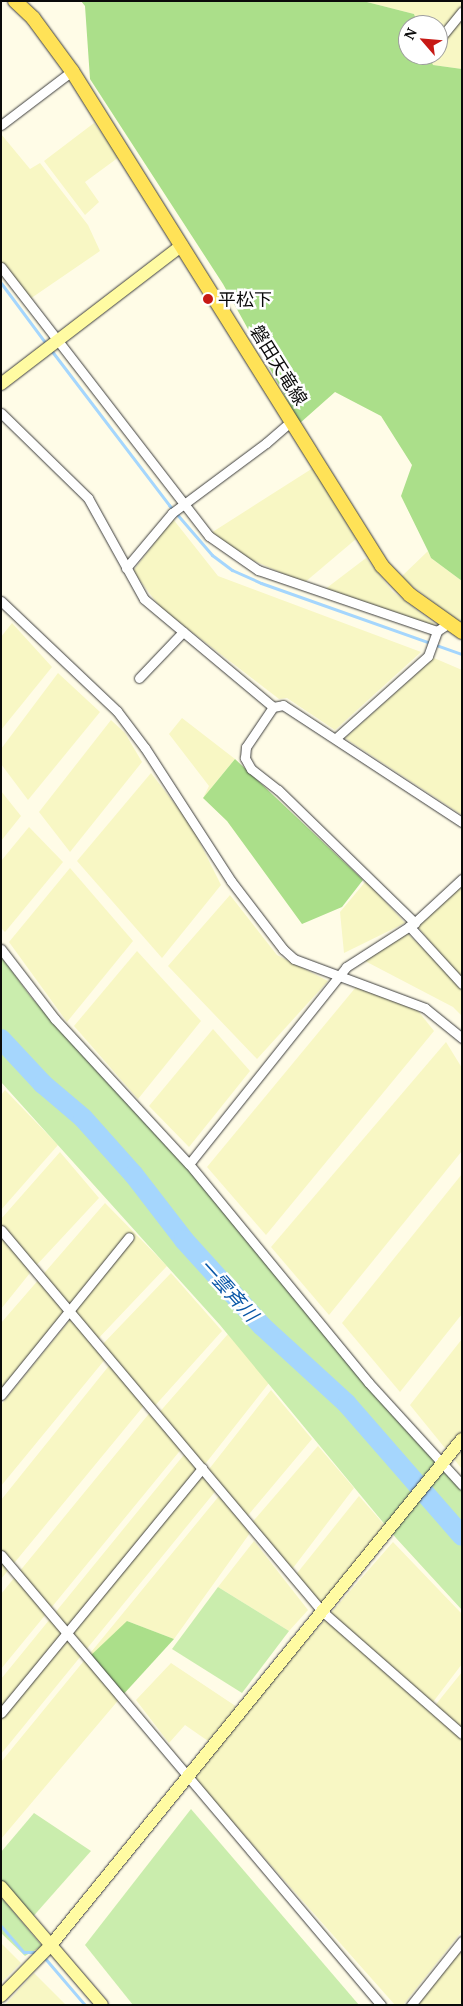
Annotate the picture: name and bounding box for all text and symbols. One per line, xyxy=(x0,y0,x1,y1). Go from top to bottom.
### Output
north arrow xyxy=(398,15,448,65)
text: N xyxy=(399,24,421,42)
place label: 平松下 xyxy=(218,288,272,310)
marker: 平松下 xyxy=(202,293,214,305)
street label: 磐田天竜線 xyxy=(246,321,312,409)
water label: 一雲斉川 xyxy=(195,1254,263,1326)

